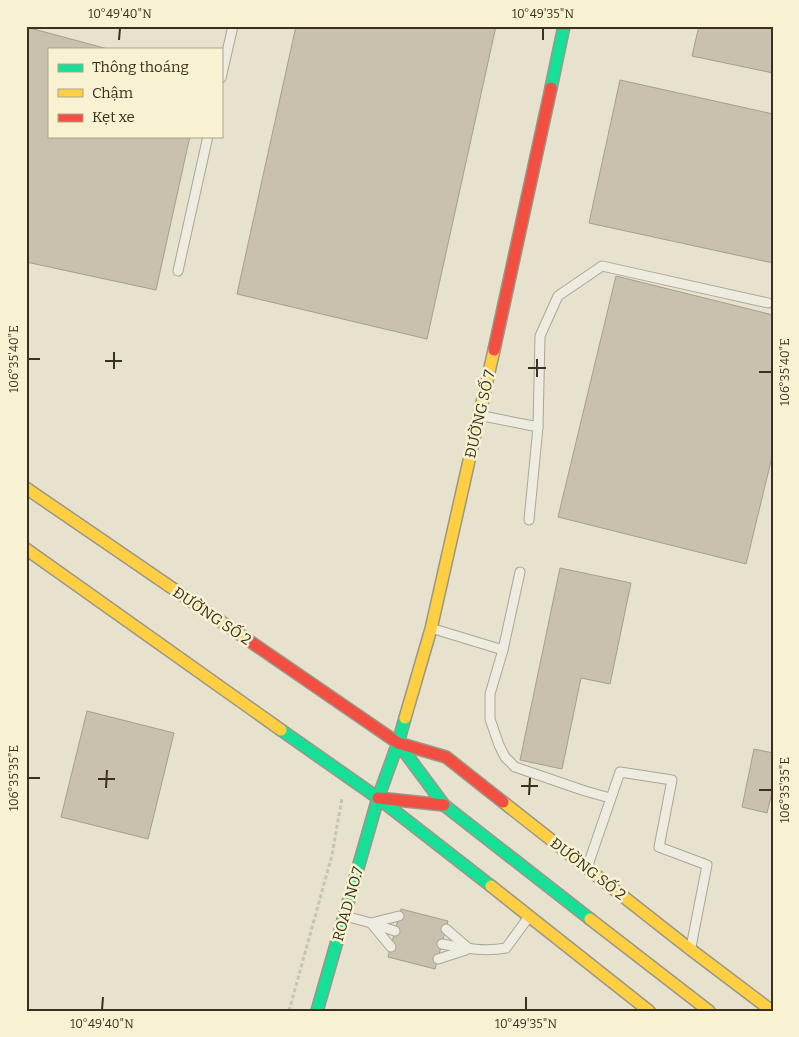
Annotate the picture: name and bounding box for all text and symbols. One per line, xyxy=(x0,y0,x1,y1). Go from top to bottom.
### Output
text: 10°49'40"N xyxy=(88,7,152,21)
text: 10°49'35"N xyxy=(512,7,574,21)
legend xyxy=(48,48,222,138)
text: Thông thoáng xyxy=(92,58,189,76)
text: Chậm xyxy=(92,84,134,102)
text: Kẹt xe xyxy=(92,108,135,126)
text: 106°35'40"E xyxy=(7,325,21,393)
text: 106°35'40"E xyxy=(778,338,792,406)
street label: ĐƯỜNG SỐ 7 xyxy=(459,367,499,460)
street label: ĐƯỜNG SỐ 2 xyxy=(169,582,256,649)
text: 106°35'35"E xyxy=(7,745,21,811)
text: 106°35'35"E xyxy=(778,757,792,823)
street label: ĐƯỜNG SỐ 2 xyxy=(547,832,630,904)
street label: ROAD NO.7 xyxy=(329,864,367,943)
text: 10°49'40"N xyxy=(70,1017,134,1031)
text: 10°49'35"N xyxy=(495,1017,557,1031)

